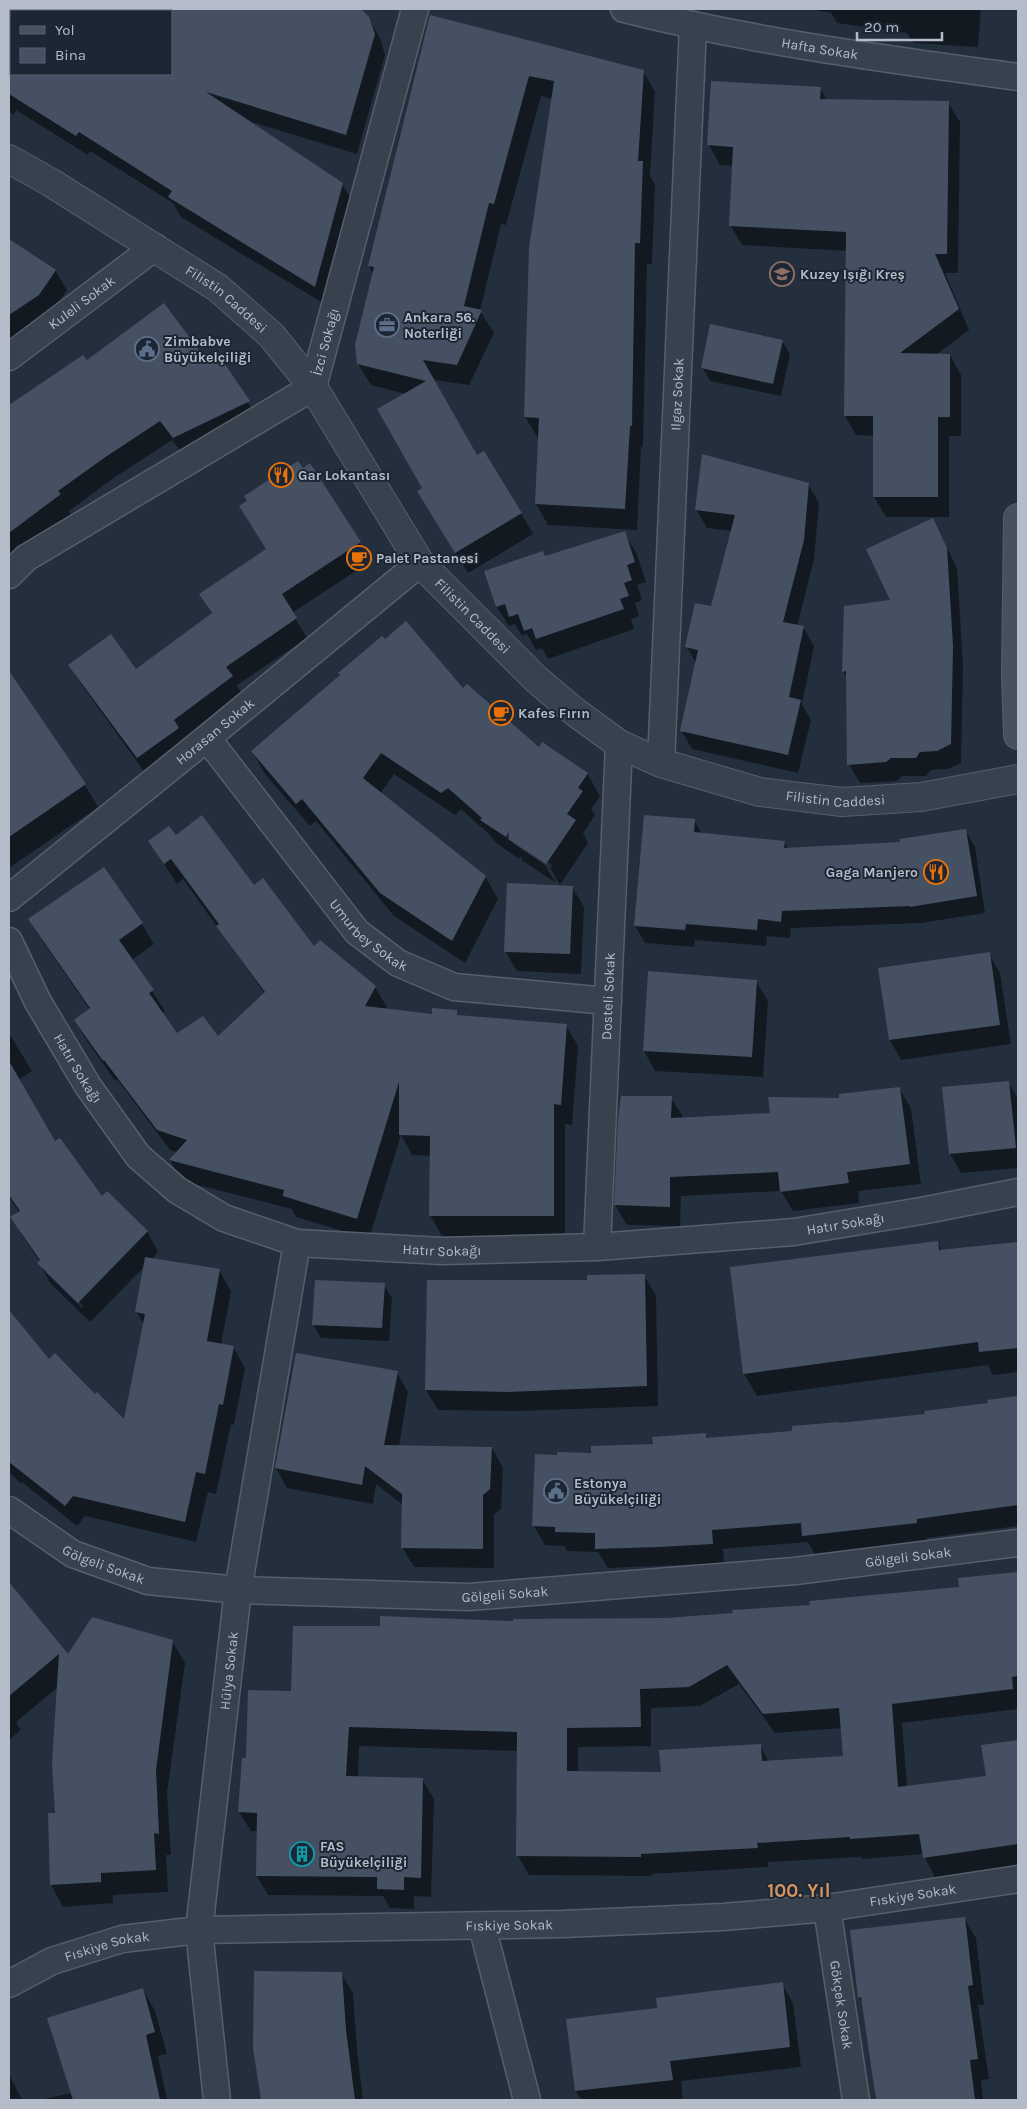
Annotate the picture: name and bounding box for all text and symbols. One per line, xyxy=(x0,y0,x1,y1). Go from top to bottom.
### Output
legend xyxy=(10,10,172,75)
scale bar xyxy=(857,10,942,42)
text: 20 m xyxy=(864,18,899,36)
text: Yol xyxy=(55,21,75,39)
street label: Hafta Sokak xyxy=(780,34,860,64)
text: Bina xyxy=(55,46,86,64)
school or university icon: Kuzey Işığı Kreş xyxy=(769,261,795,287)
street label: Filistin Caddesi xyxy=(182,262,271,337)
place label: Kuzey Işığı Kreş xyxy=(800,266,905,283)
street label: Kuleli Sokak xyxy=(45,272,119,333)
street label: İzci Sokağı xyxy=(308,306,343,377)
place label: Ankara 56. Noterliği xyxy=(404,309,475,342)
office icon: Ankara 56. Noterliği xyxy=(374,312,400,338)
place label: Zimbabve Büyükelçiliği xyxy=(164,333,251,366)
public building icon: Zimbabve Büyükelçiliği xyxy=(134,336,160,362)
street label: Ilgaz Sokak xyxy=(667,357,688,431)
restaurant icon: Gar Lokantası xyxy=(268,462,294,488)
place label: Gar Lokantası xyxy=(298,467,390,484)
cafe icon: Palet Pastanesi xyxy=(346,545,372,571)
place label: Palet Pastanesi xyxy=(376,550,479,567)
street label: Filistin Caddesi xyxy=(431,575,514,657)
street label: Horasan Sokak xyxy=(173,695,258,769)
cafe icon: Kafes Fırın xyxy=(488,700,514,726)
place label: Kafes Fırın xyxy=(518,705,590,722)
street label: Filistin Caddesi xyxy=(785,787,886,811)
restaurant icon: Gaga Manjero xyxy=(923,859,949,885)
place label: Gaga Manjero xyxy=(826,864,918,881)
street label: Umurbey Sokak xyxy=(326,896,410,975)
street label: Dosteli Sokak xyxy=(598,952,619,1040)
street label: Hatır Sokağı xyxy=(50,1031,106,1107)
street label: Hatır Sokağı xyxy=(805,1209,886,1239)
street label: Hatır Sokağı xyxy=(402,1241,481,1260)
place label: Estonya Büyükelçiliği xyxy=(574,1475,661,1508)
public building icon: Estonya Büyükelçiliği xyxy=(543,1478,569,1504)
street label: Gölgeli Sokak xyxy=(59,1541,147,1588)
street label: Gölgeli Sokak xyxy=(864,1543,952,1571)
street label: Gölgeli Sokak xyxy=(461,1583,549,1606)
street label: Hülya Sokak xyxy=(216,1630,242,1711)
place label: FAS Büyükelçiliği xyxy=(320,1838,407,1871)
building icon: FAS Büyükelçiliği xyxy=(289,1841,315,1867)
district label: 100. Yıl xyxy=(768,1880,830,1902)
street label: Fıskiye Sokak xyxy=(868,1880,958,1910)
street label: Fıskiye Sokak xyxy=(465,1916,553,1935)
street label: Fıskiye Sokak xyxy=(62,1928,151,1966)
street label: Gökçek Sokak xyxy=(826,1959,856,2051)

